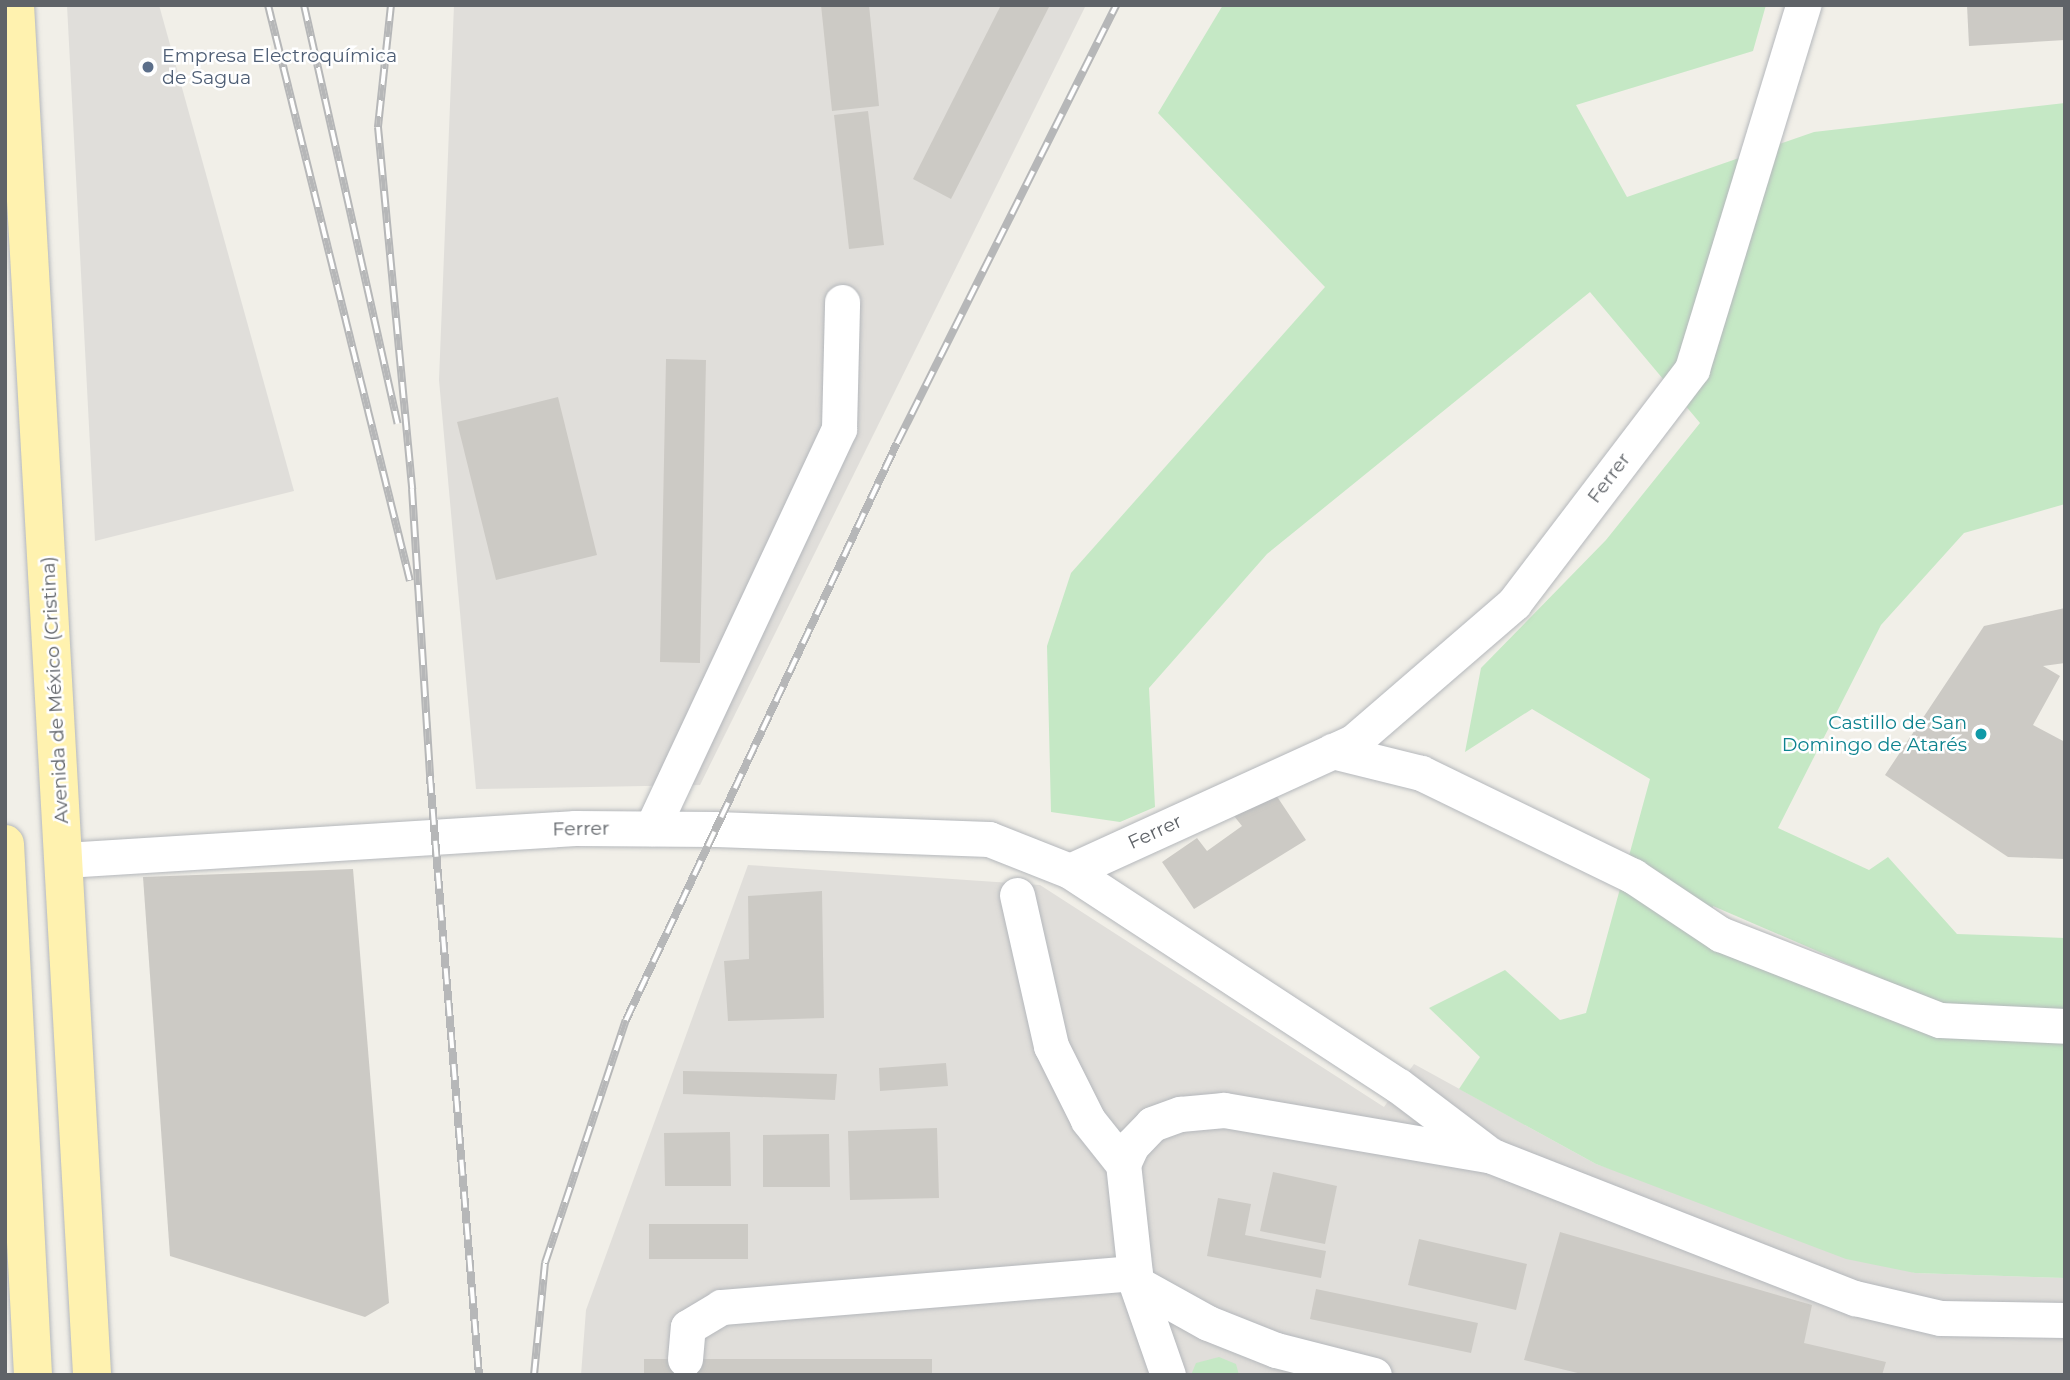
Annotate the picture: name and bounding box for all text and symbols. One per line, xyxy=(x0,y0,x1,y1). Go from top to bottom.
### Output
place label: Empresa Electroquímica de Sagua xyxy=(162,45,397,89)
marker: Empresa Electroquímica de Sagua xyxy=(140,59,156,75)
street label: Ferrer xyxy=(1583,448,1635,508)
street label: Avenida de México (Cristina) xyxy=(37,556,73,824)
place label: Castillo de San Domingo de Atarés xyxy=(1782,712,1967,756)
marker: Castillo de San Domingo de Atarés xyxy=(1973,726,1989,742)
street label: Ferrer xyxy=(1124,810,1186,854)
street label: Ferrer xyxy=(552,817,610,841)

